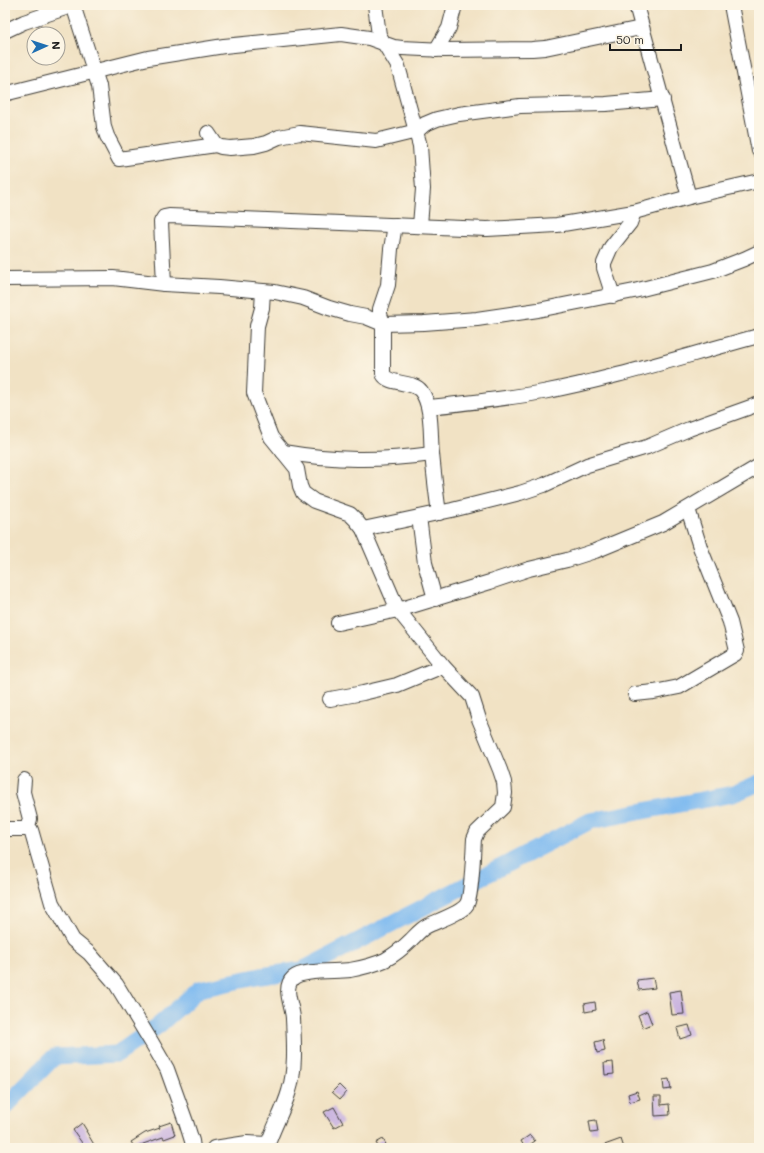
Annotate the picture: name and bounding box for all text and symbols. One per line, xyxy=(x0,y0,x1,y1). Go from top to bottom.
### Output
north arrow xyxy=(26,26,66,66)
scale bar xyxy=(610,26,681,52)
text: 50 m xyxy=(616,31,644,47)
text: N xyxy=(49,41,64,50)

